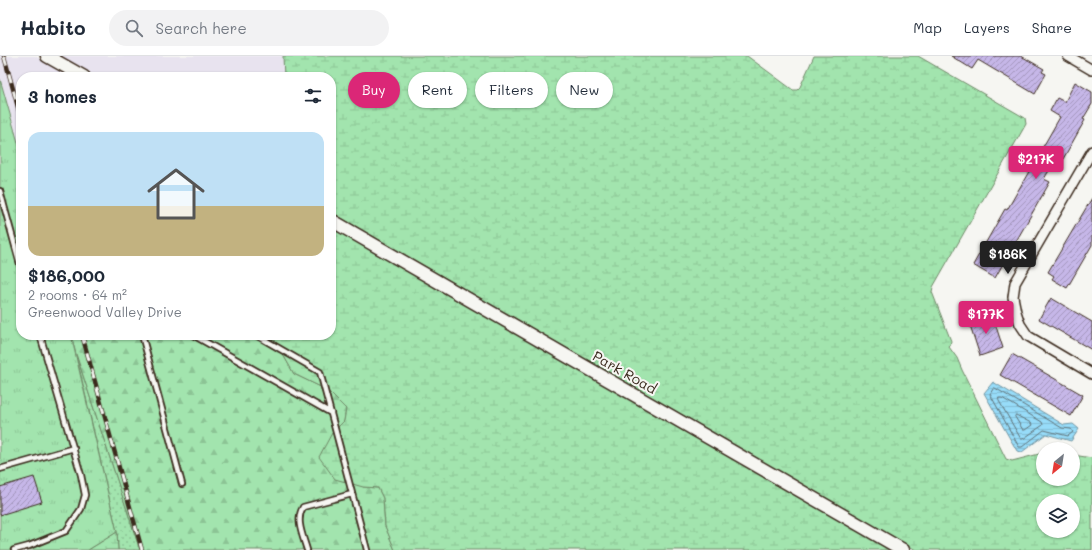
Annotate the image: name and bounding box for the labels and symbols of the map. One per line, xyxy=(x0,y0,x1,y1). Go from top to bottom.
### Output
pin: $217K xyxy=(1008,146,1064,180)
pin: $186K xyxy=(980,241,1036,275)
pin: $177K xyxy=(958,301,1014,335)
street label: Park Road xyxy=(589,346,661,398)
north arrow xyxy=(1036,442,1080,486)

